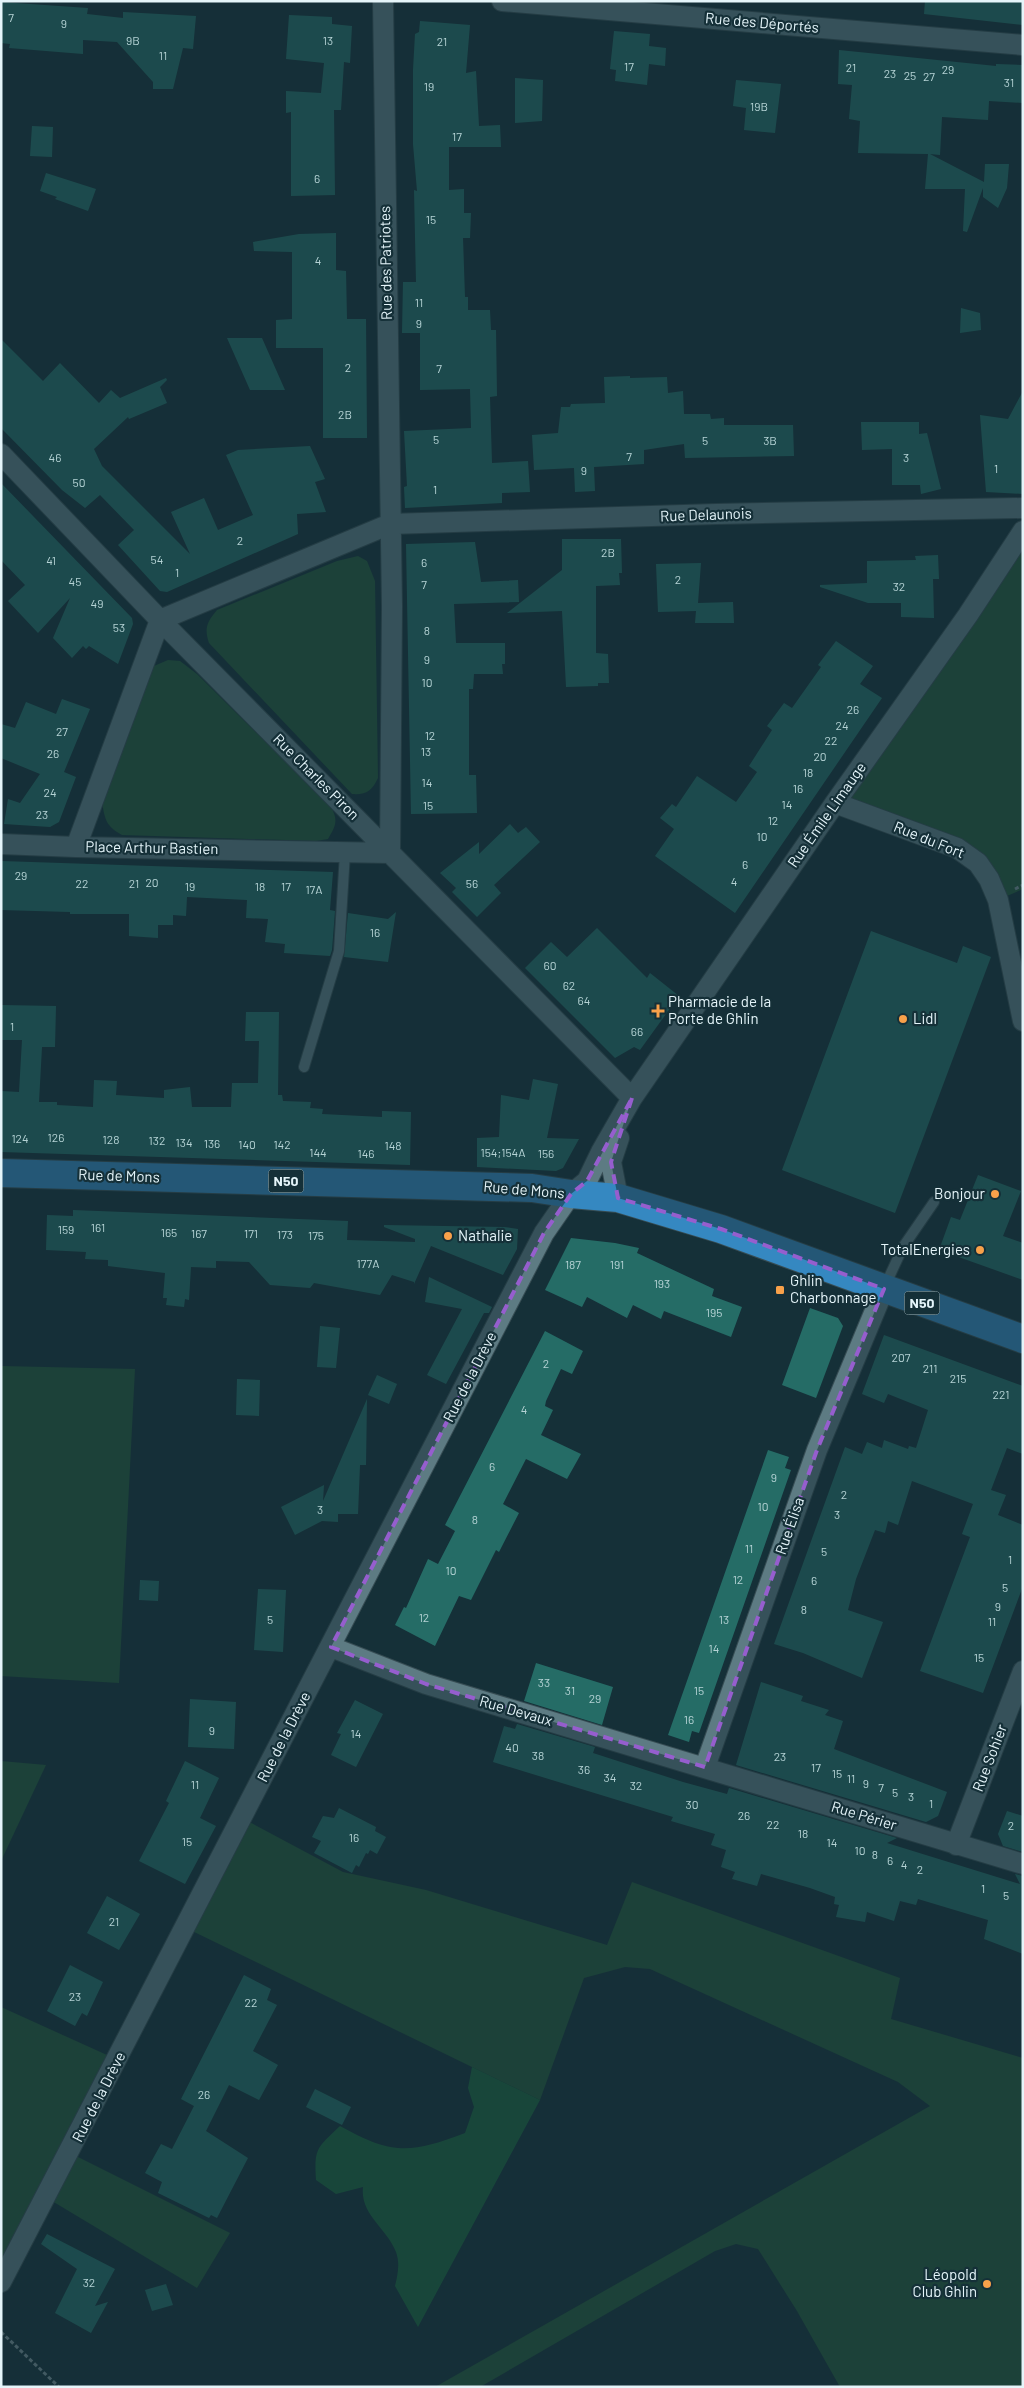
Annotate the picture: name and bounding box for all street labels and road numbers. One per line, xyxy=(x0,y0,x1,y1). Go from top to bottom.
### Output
street label: Rue des Déportés xyxy=(704,8,820,36)
street label: Rue des Patriotes xyxy=(375,206,395,320)
street label: Rue Delaunois xyxy=(660,503,752,525)
street label: Rue Charles Piron xyxy=(270,729,364,823)
street label: Rue Émile Limauge xyxy=(783,758,869,871)
street label: Rue du Fort xyxy=(891,817,967,861)
street label: Place Arthur Bastien xyxy=(85,837,219,857)
street label: Rue de Mons xyxy=(78,1165,160,1185)
road number: N50 xyxy=(268,1170,304,1192)
street label: Rue de Mons xyxy=(483,1176,566,1202)
road number: N50 xyxy=(904,1292,940,1315)
street label: Rue de la Drève xyxy=(439,1328,500,1425)
street label: Rue Élisa xyxy=(771,1495,807,1557)
street label: Rue de la Drève xyxy=(253,1688,314,1785)
street label: Rue Devaux xyxy=(478,1691,555,1729)
street label: Rue Sohier xyxy=(968,1721,1010,1794)
street label: Rue Périer xyxy=(829,1797,900,1834)
street label: Rue de la Drève xyxy=(68,2048,129,2145)

